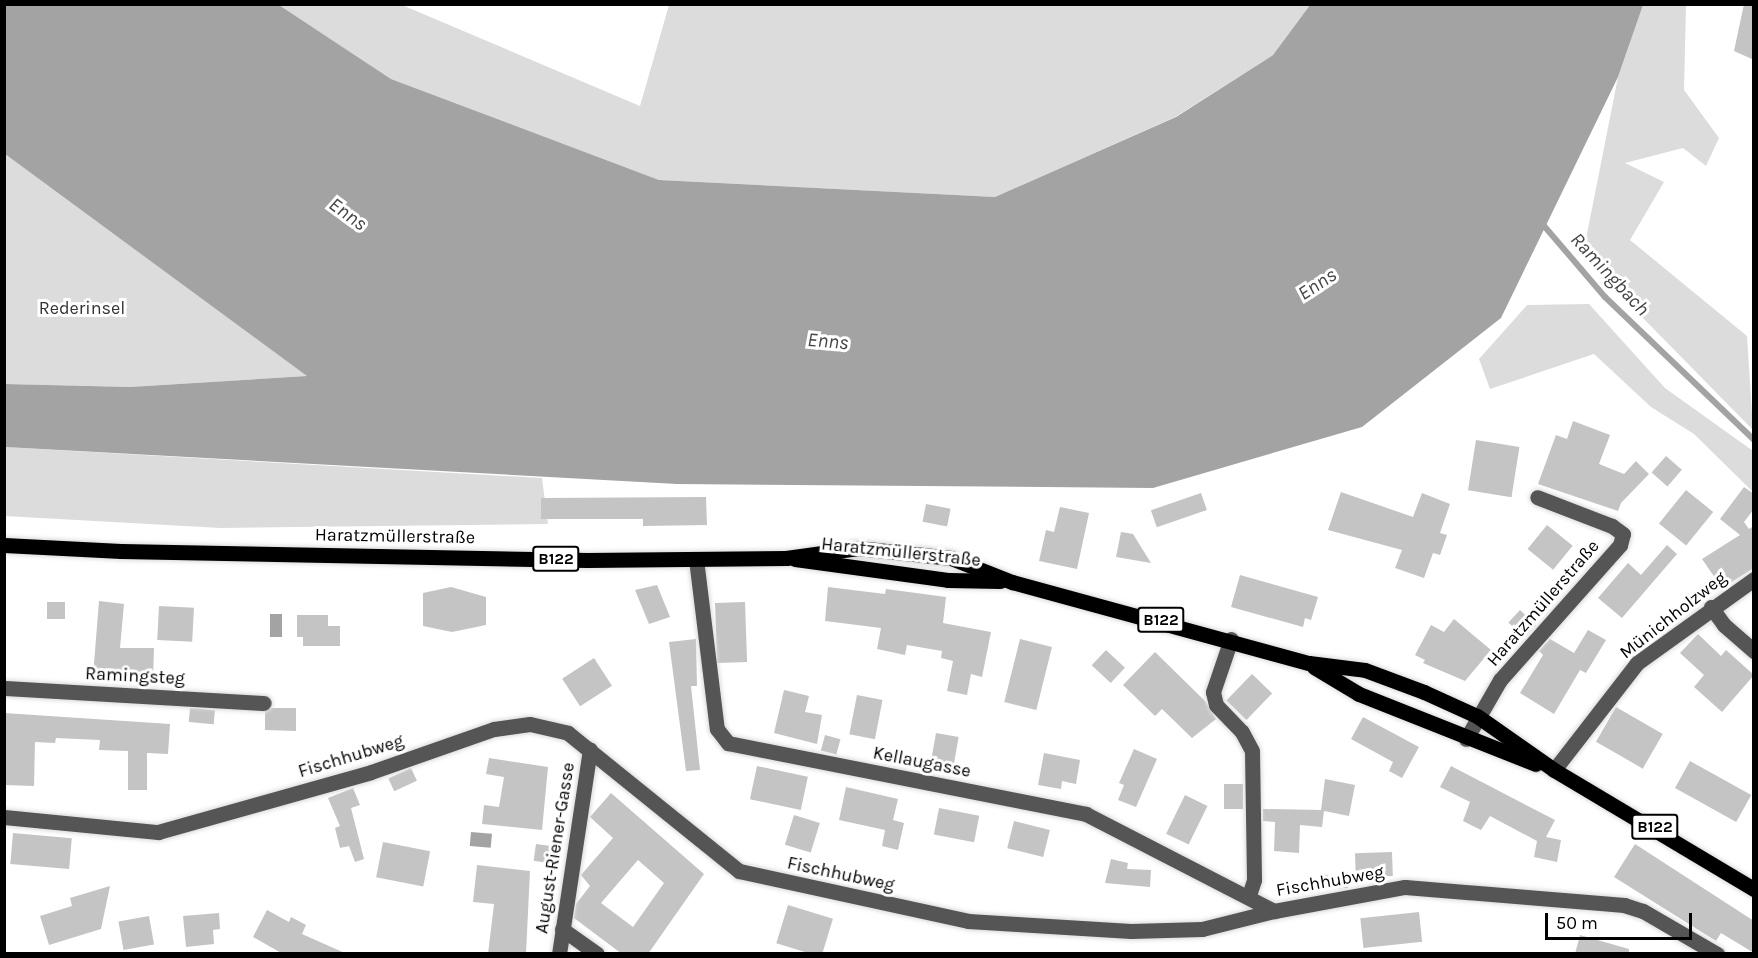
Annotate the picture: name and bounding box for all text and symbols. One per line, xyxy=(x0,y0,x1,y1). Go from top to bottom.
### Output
water label: Enns xyxy=(324,192,372,236)
water label: Ramingbach xyxy=(1565,227,1655,321)
water label: Enns xyxy=(1293,263,1341,305)
park label: Rederinsel xyxy=(39,297,125,319)
water label: Enns xyxy=(806,327,850,355)
street label: Haratzmüllerstraße xyxy=(315,524,475,548)
street label: Haratzmüllerstraße xyxy=(820,533,982,571)
street label: Haratzmüllerstraße xyxy=(1482,535,1604,671)
road number: B122 xyxy=(532,546,580,572)
street label: Münichholzweg xyxy=(1615,567,1731,663)
road number: B122 xyxy=(1137,607,1185,633)
street label: Ramingsteg xyxy=(85,663,185,689)
street label: Fischhubweg xyxy=(296,730,406,782)
street label: Kellaugasse xyxy=(871,742,973,782)
street label: August-Riener-Gasse xyxy=(531,761,579,935)
road number: B122 xyxy=(1631,814,1679,840)
street label: Fischhubweg xyxy=(785,852,897,896)
street label: Fischhubweg xyxy=(1274,861,1386,901)
scale bar xyxy=(1548,901,1695,939)
text: 50 m xyxy=(1556,912,1598,934)

